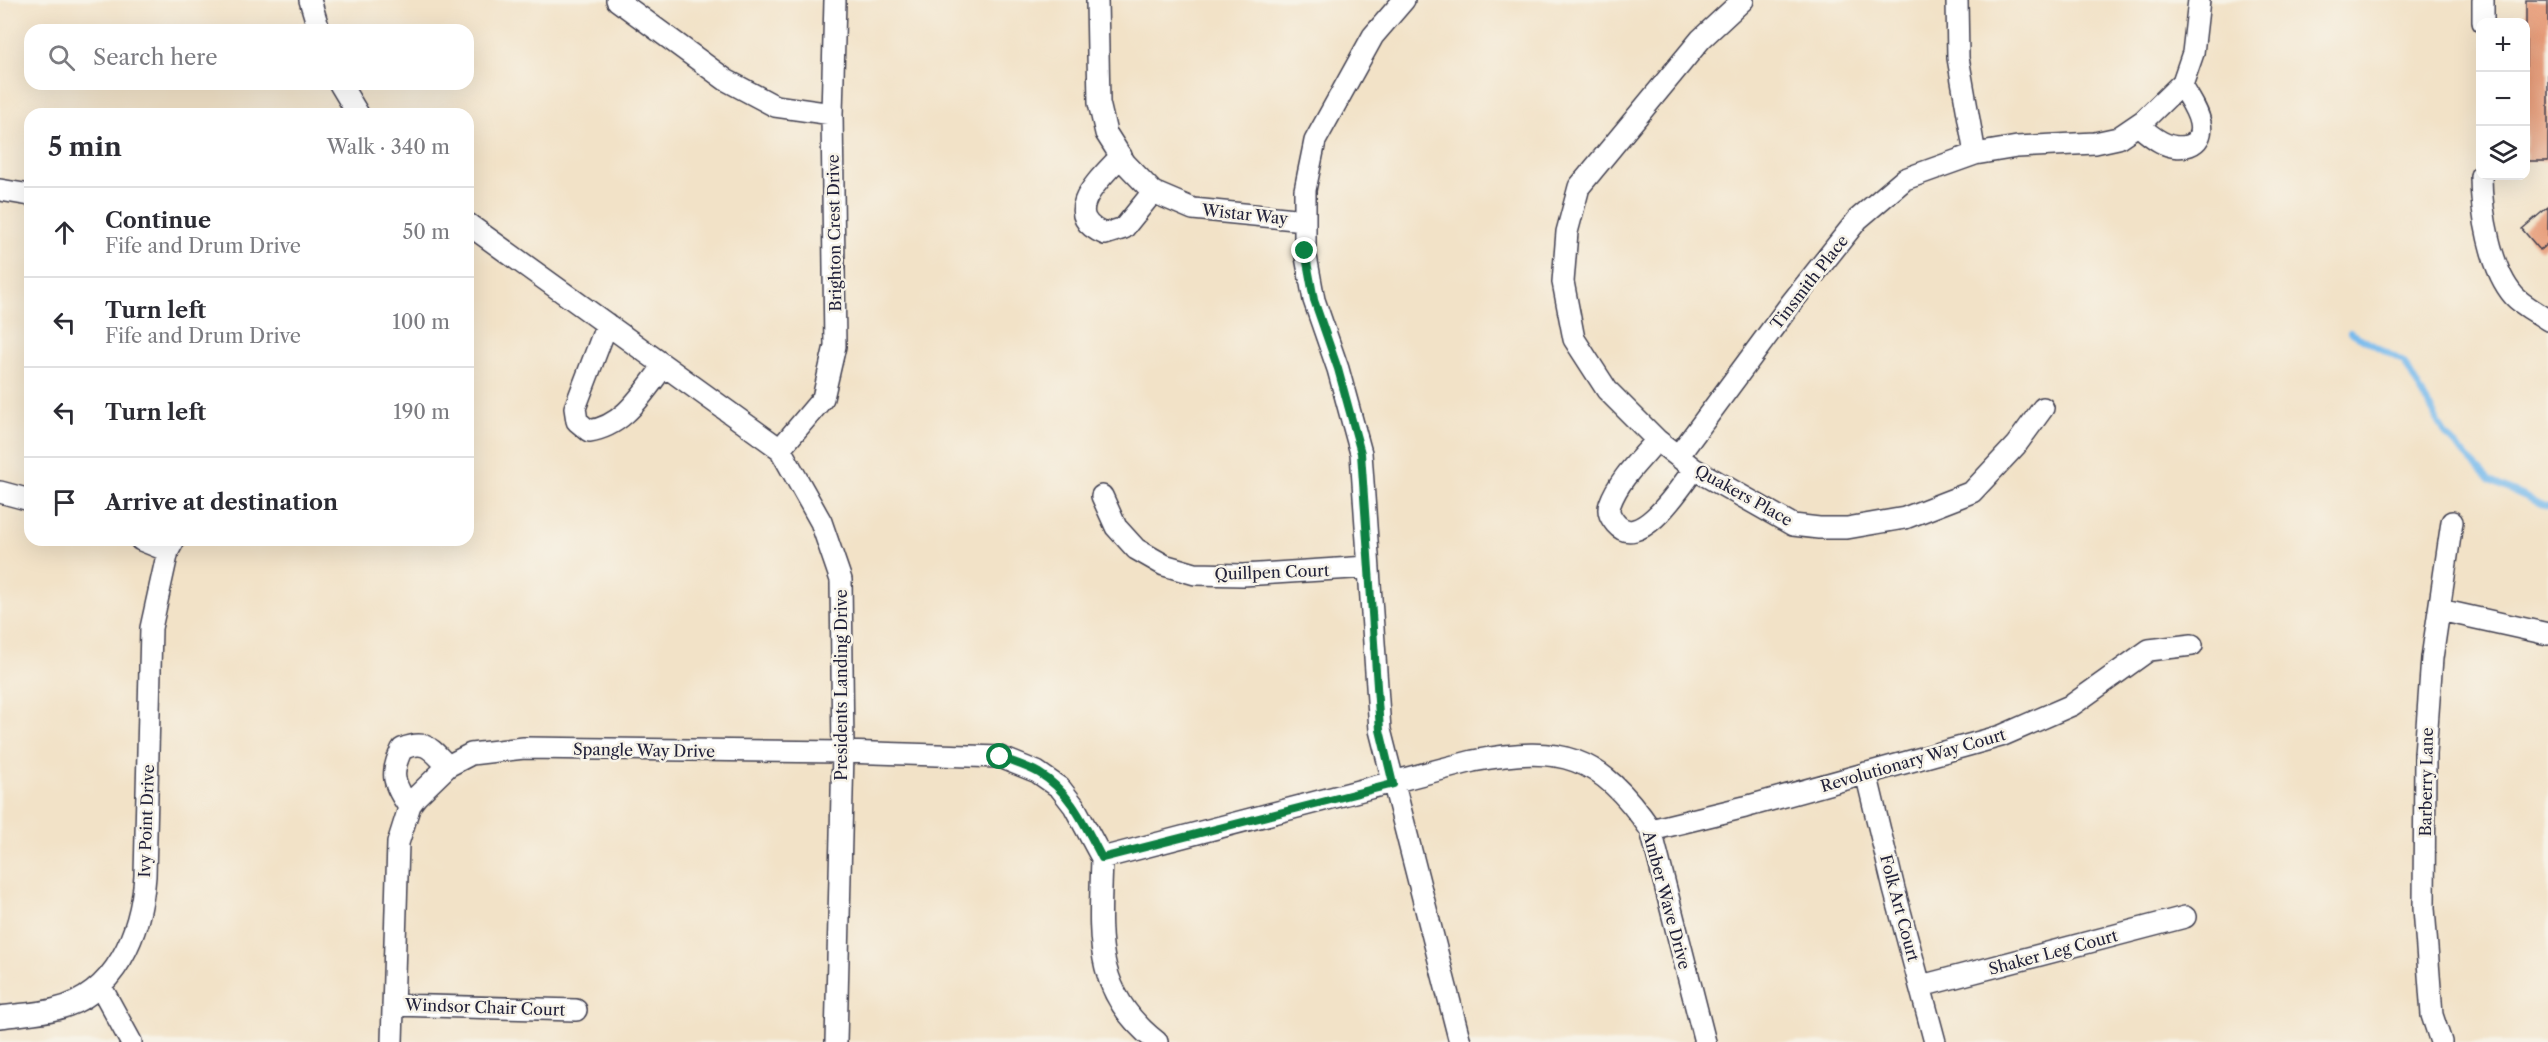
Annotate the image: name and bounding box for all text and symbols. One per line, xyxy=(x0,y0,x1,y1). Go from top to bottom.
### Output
map controls xyxy=(2476,18,2530,180)
button: + xyxy=(2476,18,2530,72)
search box xyxy=(24,24,474,90)
icon: search xyxy=(45,41,78,74)
text: Search here xyxy=(93,44,218,71)
button: − xyxy=(2476,72,2530,126)
button: layers xyxy=(2476,126,2530,180)
text: 5 min xyxy=(48,131,122,163)
text: Walk · 340 m xyxy=(327,135,450,159)
street label: Brighton Crest Drive xyxy=(823,154,845,312)
street label: Wistar Way xyxy=(1200,199,1290,229)
text: Continue xyxy=(105,207,211,234)
icon: ahead xyxy=(48,216,81,249)
text: 50 m xyxy=(403,220,450,244)
street label: Tinsmith Place xyxy=(1766,231,1852,333)
text: Fife and Drum Drive xyxy=(105,234,301,258)
route end xyxy=(1291,237,1317,263)
text: Turn left xyxy=(105,297,206,324)
icon: left xyxy=(48,306,81,339)
text: 100 m xyxy=(392,310,450,334)
text: Fife and Drum Drive xyxy=(105,324,301,348)
icon: left xyxy=(48,396,81,429)
text: Turn left xyxy=(105,399,206,426)
text: 190 m xyxy=(393,400,450,424)
street label: Quakers Place xyxy=(1692,460,1796,530)
icon: arrive xyxy=(48,486,81,519)
text: Arrive at destination xyxy=(105,489,338,516)
street label: Quillpen Court xyxy=(1214,560,1330,584)
street label: Presidents Landing Drive xyxy=(831,589,851,781)
street label: Revolutionary Way Court xyxy=(1818,724,2008,796)
street label: Barberry Lane xyxy=(2415,727,2437,837)
street label: Spangle Way Drive xyxy=(573,739,715,761)
route start xyxy=(986,743,1012,769)
street label: Ivy Point Drive xyxy=(134,764,158,878)
street label: Amber Wave Drive xyxy=(1639,828,1695,971)
street label: Folk Art Court xyxy=(1876,852,1924,964)
street label: Shaker Leg Court xyxy=(1986,925,2120,979)
street label: Windsor Chair Court xyxy=(404,994,566,1020)

